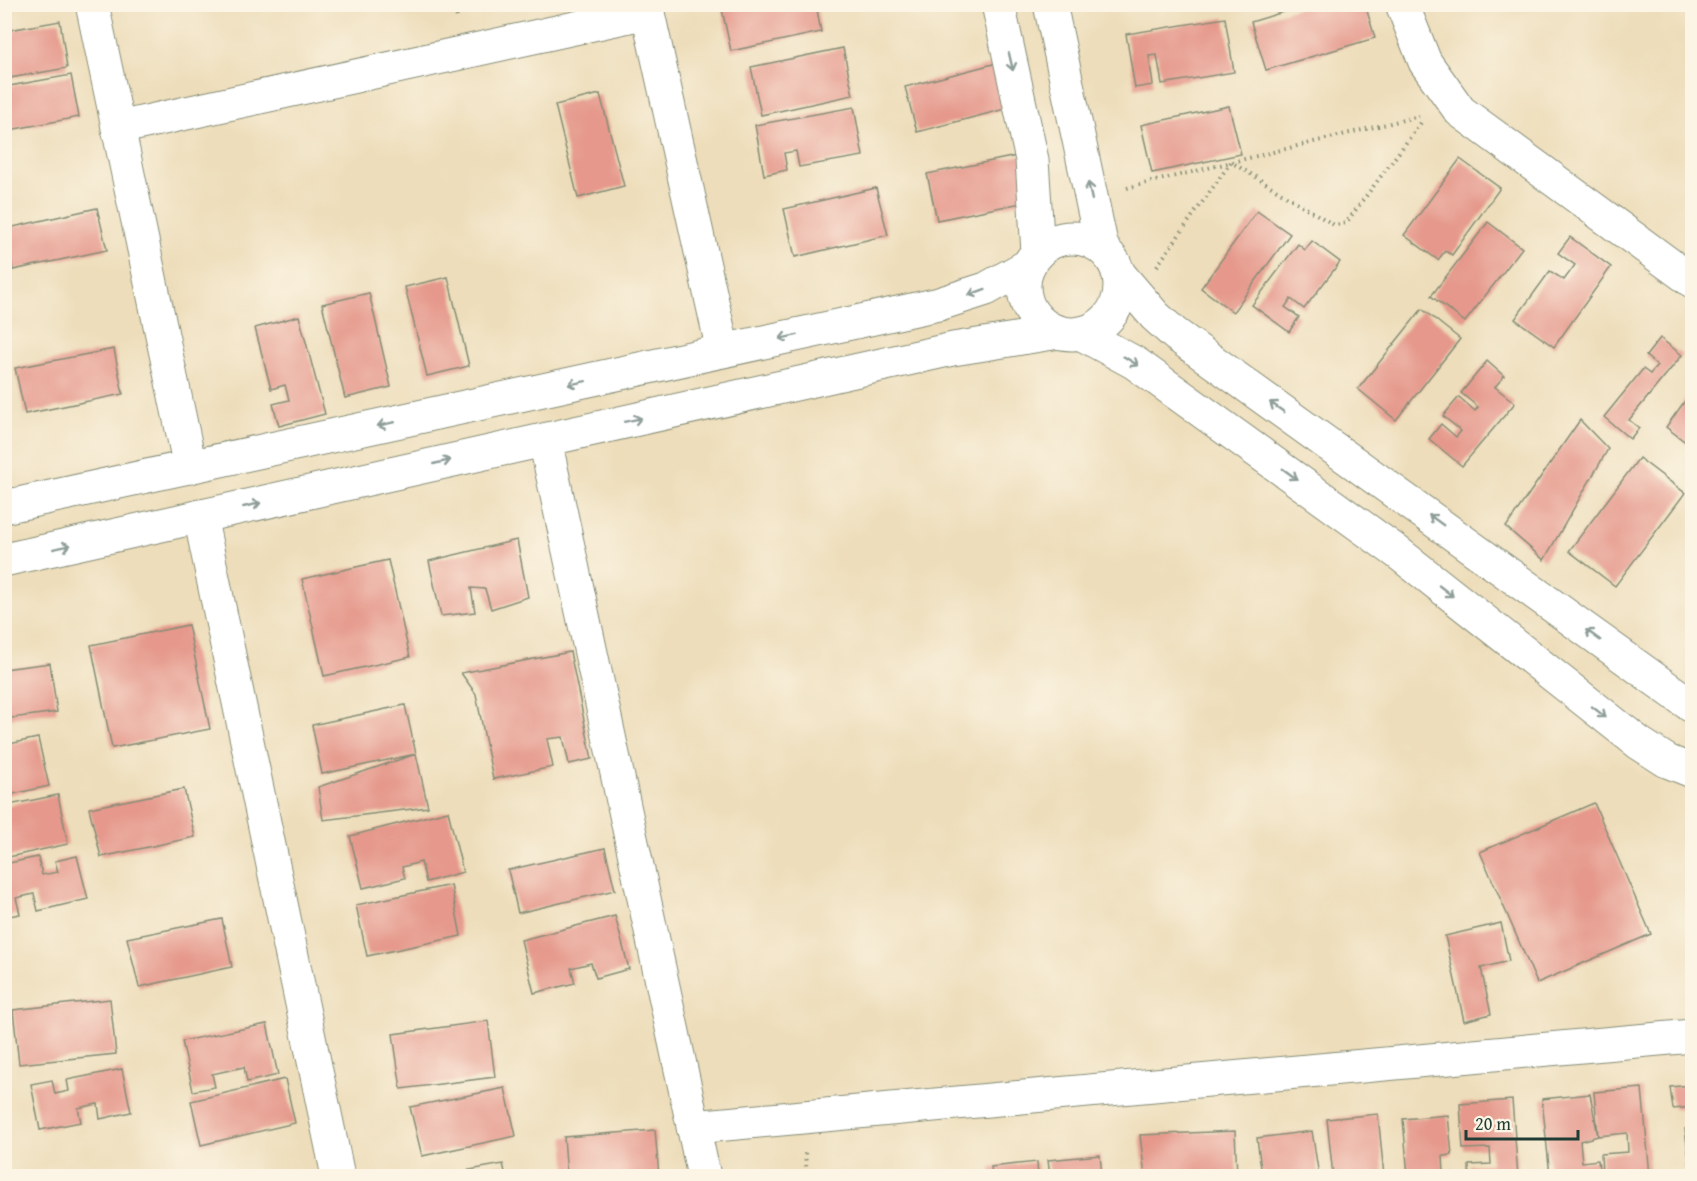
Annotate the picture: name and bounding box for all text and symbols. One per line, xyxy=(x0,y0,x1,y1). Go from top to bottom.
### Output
one-way arrow xyxy=(1006,52,1018,71)
one-way arrow xyxy=(1083,182,1095,201)
one-way arrow xyxy=(968,287,987,298)
one-way arrow xyxy=(778,332,798,343)
one-way arrow xyxy=(1122,356,1139,368)
one-way arrow xyxy=(567,378,587,389)
one-way arrow xyxy=(1270,401,1286,413)
one-way arrow xyxy=(623,414,642,426)
one-way arrow xyxy=(377,419,396,430)
one-way arrow xyxy=(433,456,452,468)
one-way arrow xyxy=(1282,468,1298,480)
one-way arrow xyxy=(242,499,261,510)
one-way arrow xyxy=(1429,513,1445,526)
one-way arrow xyxy=(51,541,71,552)
one-way arrow xyxy=(1438,584,1454,597)
one-way arrow xyxy=(1586,629,1602,642)
one-way arrow xyxy=(1591,705,1607,718)
scale bar xyxy=(1466,1103,1578,1141)
text: 20 m xyxy=(1475,1110,1511,1137)

